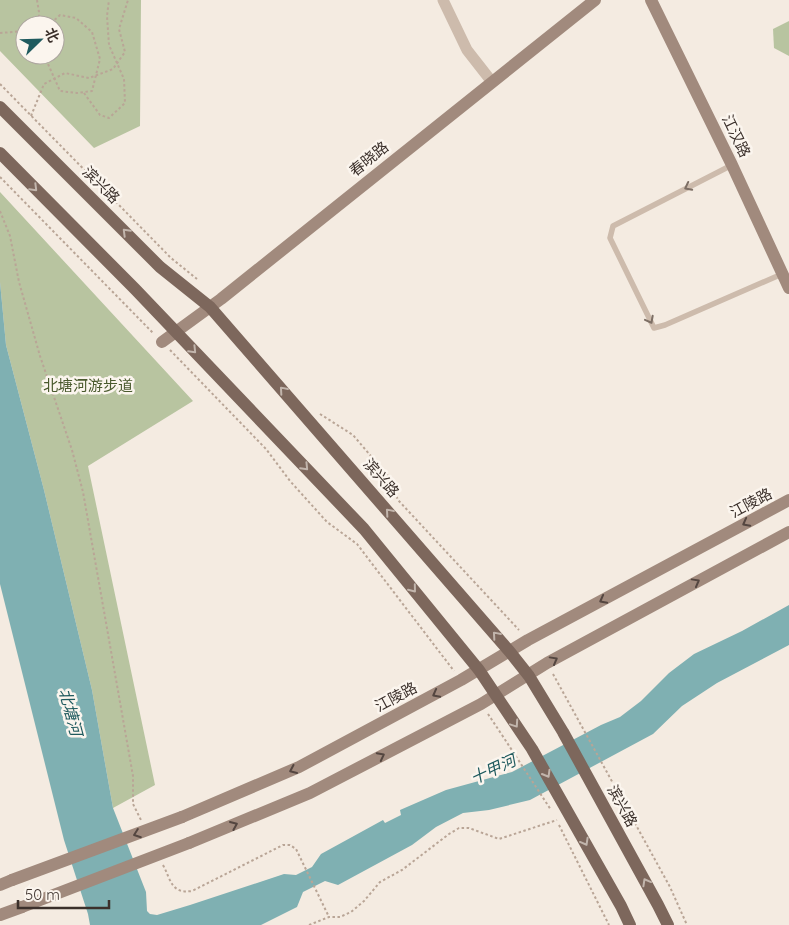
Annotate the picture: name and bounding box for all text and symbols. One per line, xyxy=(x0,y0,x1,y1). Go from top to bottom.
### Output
north arrow xyxy=(15,15,65,65)
text: 北 xyxy=(41,25,63,45)
street label: 江汉路 xyxy=(718,111,755,160)
street label: 春晓路 xyxy=(345,137,392,180)
street label: 滨兴路 xyxy=(79,162,124,207)
one-way arrow xyxy=(685,181,694,191)
one-way arrow xyxy=(29,182,38,191)
one-way arrow xyxy=(122,229,131,238)
one-way arrow xyxy=(644,315,654,324)
one-way arrow xyxy=(187,344,196,353)
park label: 北塘河游步道 xyxy=(43,376,133,395)
one-way arrow xyxy=(279,386,288,395)
street label: 滨兴路 xyxy=(359,454,403,501)
one-way arrow xyxy=(299,462,308,471)
street label: 江陵路 xyxy=(726,484,775,522)
one-way arrow xyxy=(386,509,395,518)
one-way arrow xyxy=(742,517,751,527)
one-way arrow xyxy=(691,579,700,589)
one-way arrow xyxy=(407,583,415,592)
one-way arrow xyxy=(599,594,608,604)
one-way arrow xyxy=(492,632,501,641)
one-way arrow xyxy=(548,656,557,666)
street label: 江陵路 xyxy=(371,678,420,716)
water label: 北塘河 xyxy=(55,686,88,741)
one-way arrow xyxy=(432,688,441,698)
one-way arrow xyxy=(509,718,518,728)
water label: 十甲河 xyxy=(467,749,522,788)
one-way arrow xyxy=(376,752,385,762)
one-way arrow xyxy=(289,763,298,774)
one-way arrow xyxy=(540,769,550,778)
street label: 滨兴路 xyxy=(603,781,642,830)
one-way arrow xyxy=(229,820,238,831)
one-way arrow xyxy=(133,828,141,838)
one-way arrow xyxy=(579,836,589,845)
scale bar xyxy=(18,878,109,910)
one-way arrow xyxy=(642,878,652,887)
text: 50 m xyxy=(25,885,60,904)

